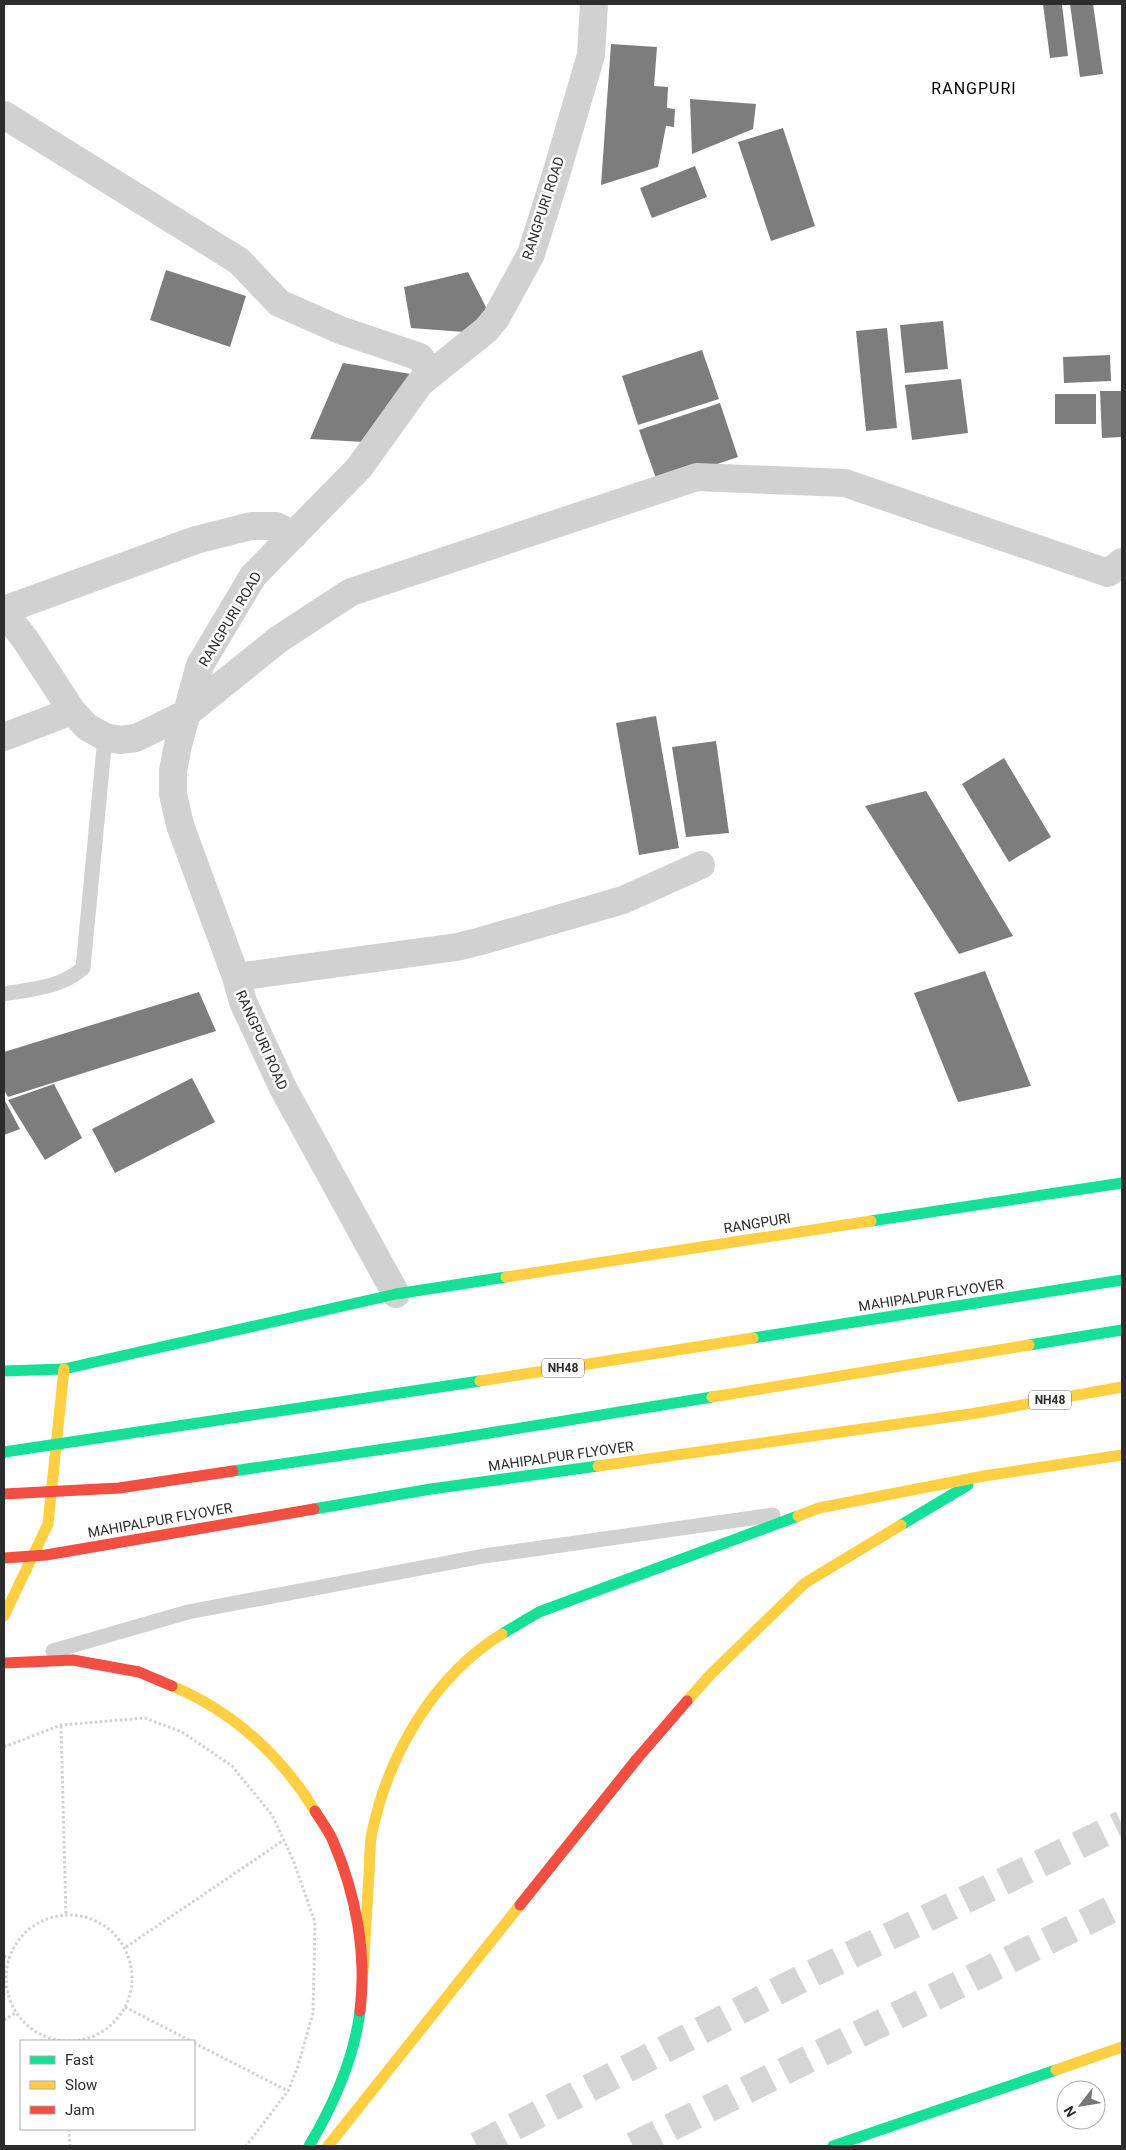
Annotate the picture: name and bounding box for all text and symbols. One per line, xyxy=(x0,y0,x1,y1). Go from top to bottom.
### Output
district label: RANGPURI xyxy=(931,79,1017,98)
street label: RANGPURI ROAD xyxy=(519,154,567,262)
street label: RANGPURI ROAD xyxy=(195,569,265,669)
street label: RANGPURI ROAD xyxy=(233,988,291,1092)
street label: RANGPURI xyxy=(722,1210,792,1236)
street label: MAHIPALPUR FLYOVER xyxy=(857,1276,1005,1314)
road number: NH48 xyxy=(542,1359,584,1378)
road number: NH48 xyxy=(1029,1390,1071,1410)
street label: MAHIPALPUR FLYOVER xyxy=(487,1438,635,1474)
street label: MAHIPALPUR FLYOVER xyxy=(86,1499,234,1541)
legend xyxy=(20,2040,195,2130)
text: Fast xyxy=(65,2051,94,2069)
text: Slow xyxy=(65,2076,97,2094)
north arrow xyxy=(1056,2080,1106,2130)
text: Jam xyxy=(65,2101,95,2119)
text: N xyxy=(1060,2103,1079,2120)

